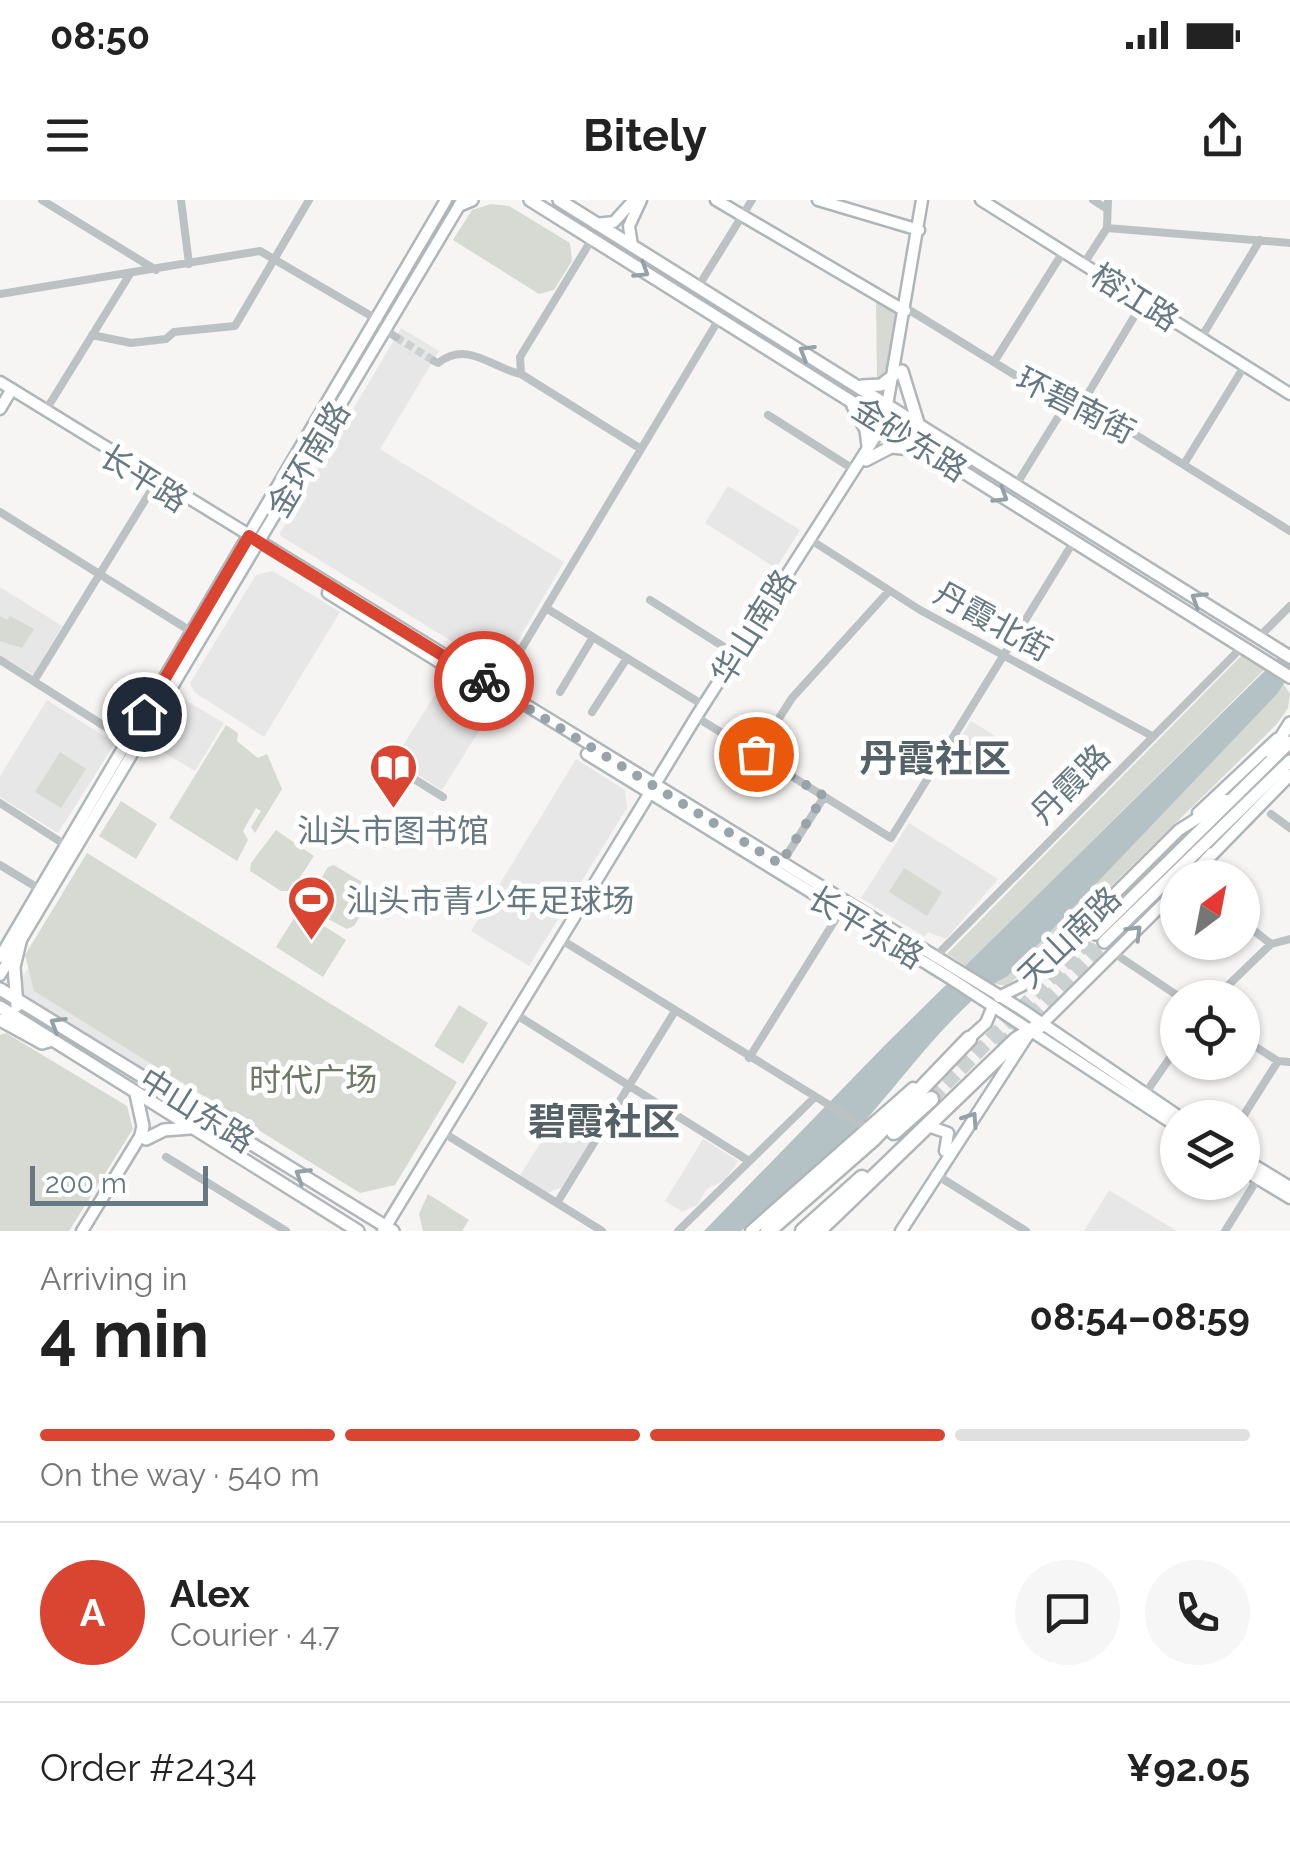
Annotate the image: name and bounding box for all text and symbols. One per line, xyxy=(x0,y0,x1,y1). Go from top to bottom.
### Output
text: 08:50 xyxy=(50,13,150,58)
icon: menu xyxy=(40,108,95,163)
icon: share xyxy=(1195,108,1250,163)
text: Bitely xyxy=(583,109,707,162)
street label: 榕江路 xyxy=(1084,256,1186,338)
one-way arrow xyxy=(631,258,649,277)
one-way arrow xyxy=(799,345,817,364)
street label: 环碧南街 xyxy=(1011,359,1141,451)
street label: 金砂东路 xyxy=(846,389,974,489)
street label: 金环南路 xyxy=(259,395,357,523)
street label: 长平路 xyxy=(93,437,195,519)
one-way arrow xyxy=(990,483,1008,502)
street label: 华山南路 xyxy=(703,563,803,691)
street label: 丹霞北街 xyxy=(928,574,1058,668)
one-way arrow xyxy=(1191,592,1209,611)
courier xyxy=(434,631,534,731)
icon: bike xyxy=(457,654,512,709)
pin xyxy=(102,672,187,757)
icon: home xyxy=(117,687,172,742)
pin xyxy=(714,712,799,797)
icon: bag xyxy=(729,727,784,782)
district label: 丹霞社区 xyxy=(859,736,1011,781)
street label: 丹霞路 xyxy=(1023,737,1117,831)
library icon: 汕头市图书馆 xyxy=(367,742,419,810)
place label: 汕头市图书馆 xyxy=(297,812,489,849)
north arrow xyxy=(1160,860,1260,960)
map controls xyxy=(1160,860,1260,1200)
sports icon: 汕头市青少年足球场 xyxy=(285,874,337,942)
street label: 长平东路 xyxy=(802,878,930,976)
street label: 天山南路 xyxy=(1010,879,1128,995)
place label: 汕头市青少年足球场 xyxy=(346,882,634,919)
one-way arrow xyxy=(1123,925,1141,943)
button: locate xyxy=(1160,980,1260,1080)
one-way arrow xyxy=(50,1017,68,1036)
street label: 中山东路 xyxy=(133,1060,261,1160)
park label: 时代广场 xyxy=(249,1061,377,1098)
district label: 碧霞社区 xyxy=(528,1099,680,1144)
button: layers xyxy=(1160,1100,1260,1200)
one-way arrow xyxy=(959,1112,978,1130)
scale bar xyxy=(30,1161,208,1206)
text: 200 m xyxy=(45,1167,127,1200)
one-way arrow xyxy=(295,1168,313,1187)
text: Arriving in xyxy=(40,1260,187,1297)
text: 08:54–08:59 xyxy=(1030,1294,1250,1339)
text: 4 min xyxy=(40,1296,209,1372)
text: On the way · 540 m xyxy=(40,1456,320,1493)
button: chat xyxy=(1015,1560,1120,1665)
button: phone xyxy=(1145,1560,1250,1665)
text: Alex xyxy=(170,1571,250,1616)
text: A xyxy=(80,1590,105,1635)
text: Courier · 4.7 xyxy=(170,1616,340,1653)
text: Order #2434 xyxy=(40,1745,257,1790)
text: ¥92.05 xyxy=(1126,1745,1250,1790)

